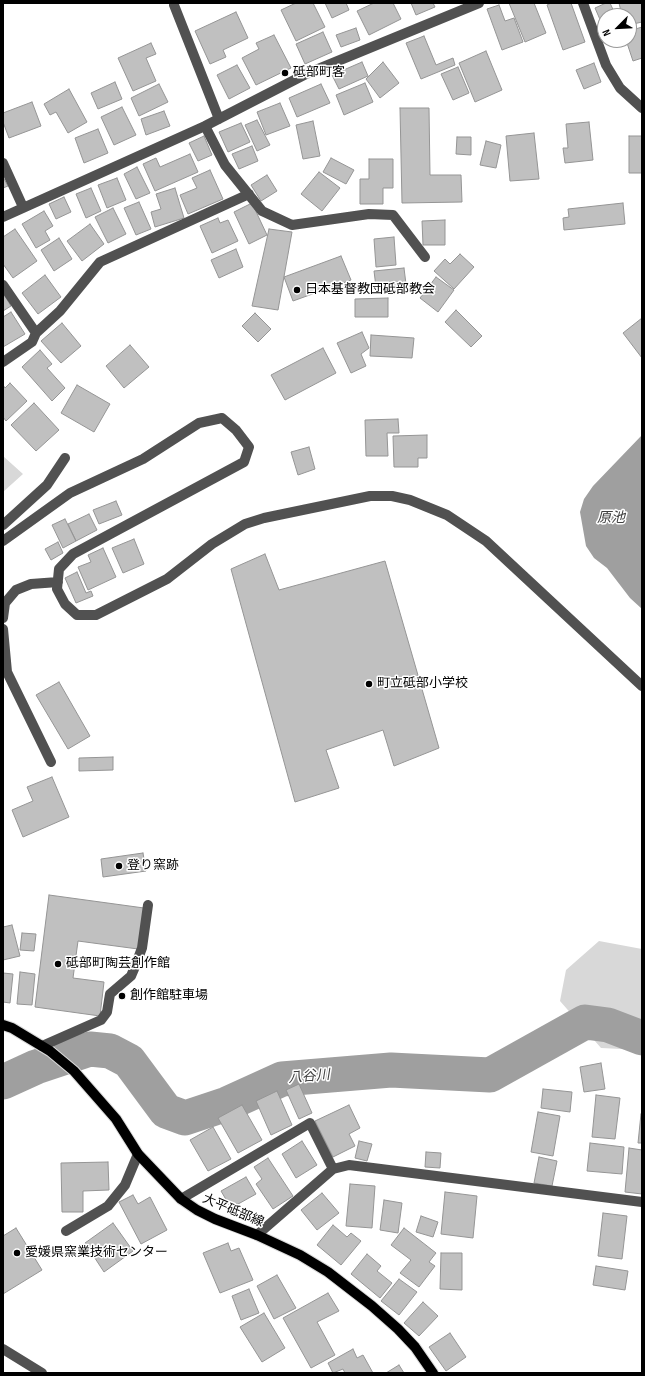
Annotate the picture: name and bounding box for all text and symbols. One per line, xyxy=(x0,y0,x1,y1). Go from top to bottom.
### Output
north arrow xyxy=(597,8,637,48)
text: N xyxy=(599,27,614,38)
place label: 砥部町客 xyxy=(293,65,345,81)
marker: 砥部町客 xyxy=(280,68,290,78)
place label: 日本基督教団砥部教会 xyxy=(305,282,435,298)
marker: 日本基督教団砥部教会 xyxy=(292,285,302,295)
water label: 原池 xyxy=(597,510,625,526)
place label: 町立砥部小学校 xyxy=(377,676,468,692)
marker: 町立砥部小学校 xyxy=(364,679,374,689)
place label: 登り窯跡 xyxy=(127,858,179,874)
marker: 登り窯跡 xyxy=(114,861,124,871)
place label: 砥部町陶芸創作館 xyxy=(66,956,170,972)
marker: 砥部町陶芸創作館 xyxy=(53,959,63,969)
place label: 創作館駐車場 xyxy=(130,988,208,1004)
marker: 創作館駐車場 xyxy=(117,991,127,1001)
water label: 八谷川 xyxy=(287,1067,331,1087)
street label: 大平砥部線 xyxy=(200,1191,266,1231)
place label: 愛媛県窯業技術センター xyxy=(25,1245,168,1261)
marker: 愛媛県窯業技術センター xyxy=(12,1248,22,1258)

